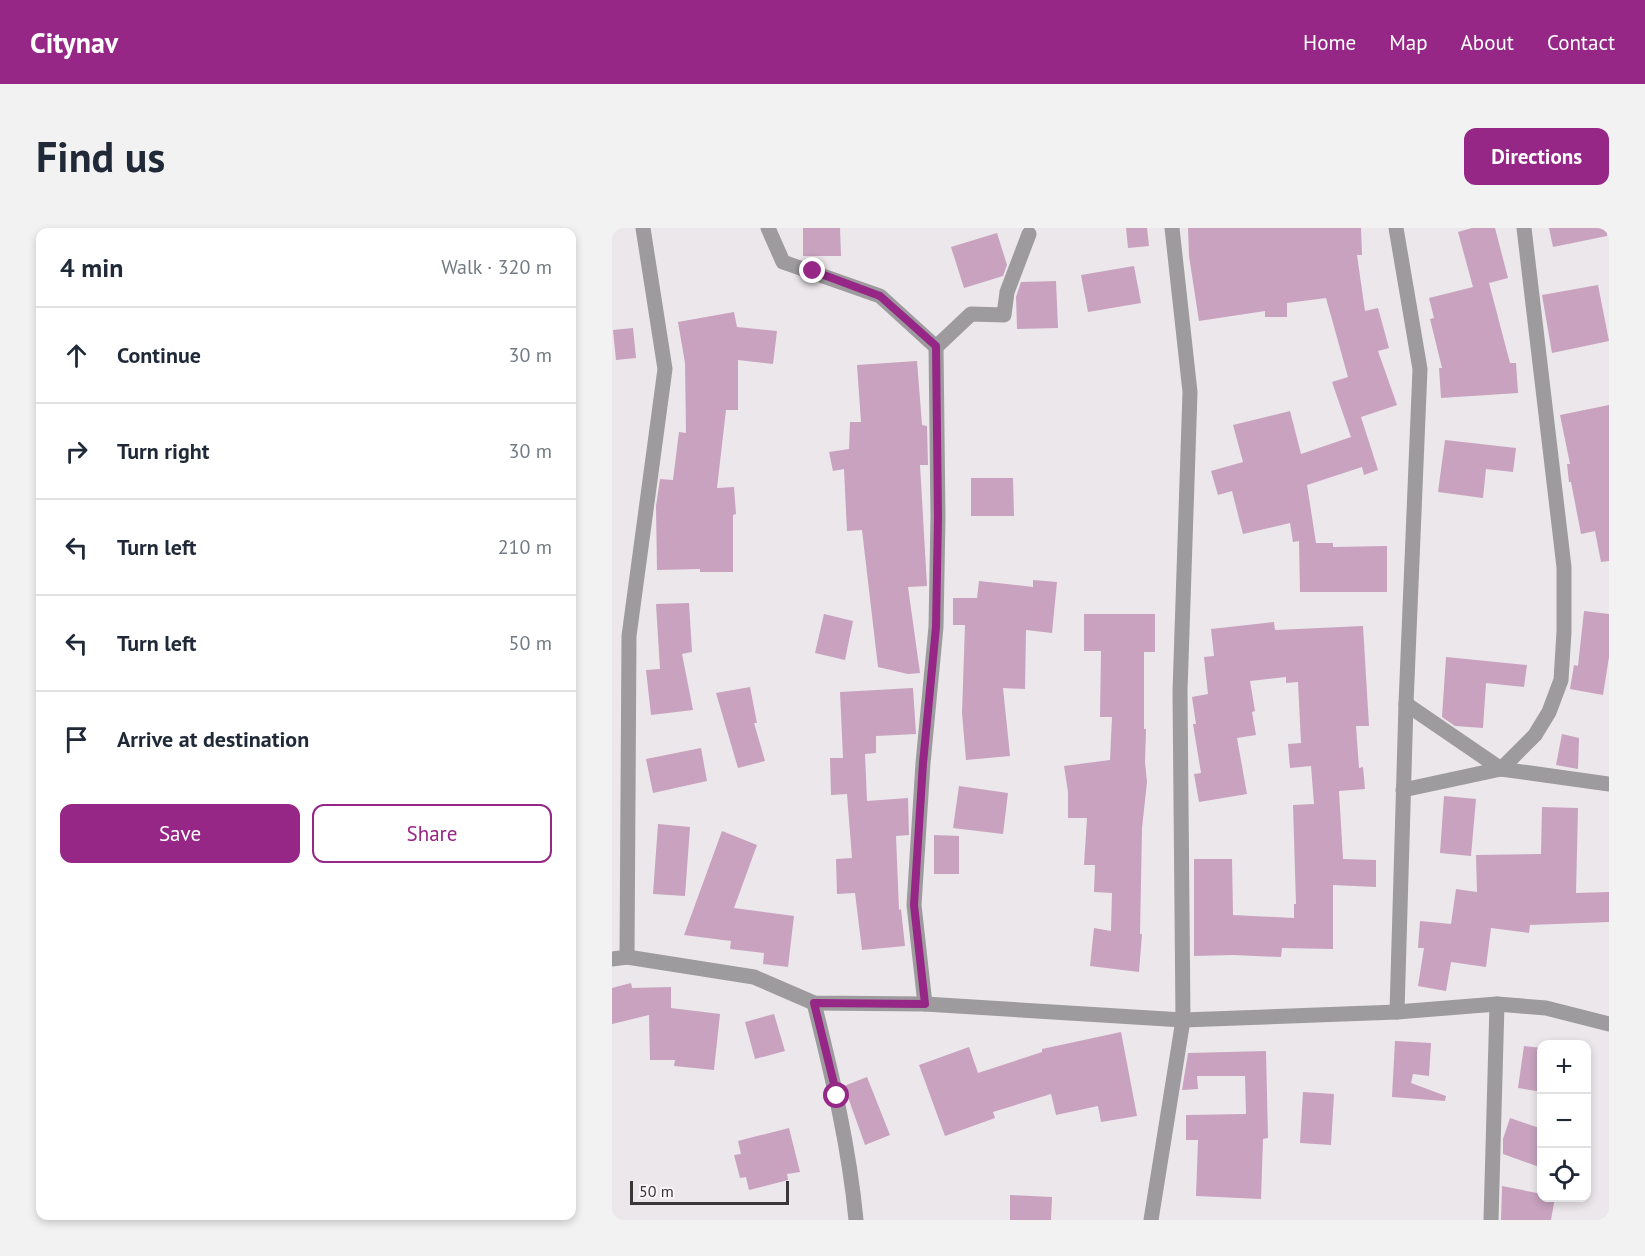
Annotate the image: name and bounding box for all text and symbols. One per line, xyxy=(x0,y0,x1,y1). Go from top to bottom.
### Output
text: Citynav xyxy=(30,24,118,61)
text: Home xyxy=(1303,29,1356,56)
text: Map xyxy=(1389,29,1428,56)
text: About xyxy=(1461,29,1514,56)
text: Contact xyxy=(1547,29,1615,56)
button: Directions xyxy=(1464,128,1609,185)
text: Find us xyxy=(36,129,165,184)
text: 4 min xyxy=(60,251,123,284)
text: Walk · 320 m xyxy=(441,254,552,280)
route end xyxy=(799,257,825,283)
icon: ahead xyxy=(60,339,93,372)
text: Continue xyxy=(117,341,201,369)
text: 30 m xyxy=(509,342,552,368)
icon: right xyxy=(60,435,93,468)
text: Turn right xyxy=(117,437,209,465)
text: 30 m xyxy=(509,438,552,464)
icon: left xyxy=(60,531,93,564)
text: Turn left xyxy=(117,533,197,561)
text: 210 m xyxy=(498,534,552,560)
icon: left xyxy=(60,627,93,660)
text: Turn left xyxy=(117,629,197,657)
text: 50 m xyxy=(509,630,552,656)
icon: arrive xyxy=(60,723,93,756)
text: Arrive at destination xyxy=(117,725,309,753)
button: Save xyxy=(60,804,300,863)
button: Share xyxy=(312,804,552,863)
map controls xyxy=(1537,1040,1591,1202)
button: + xyxy=(1537,1040,1591,1094)
route start xyxy=(823,1082,849,1108)
button: − xyxy=(1537,1094,1591,1148)
button: locate xyxy=(1537,1148,1591,1202)
scale bar xyxy=(630,1178,789,1206)
text: 50 m xyxy=(639,1181,674,1201)

